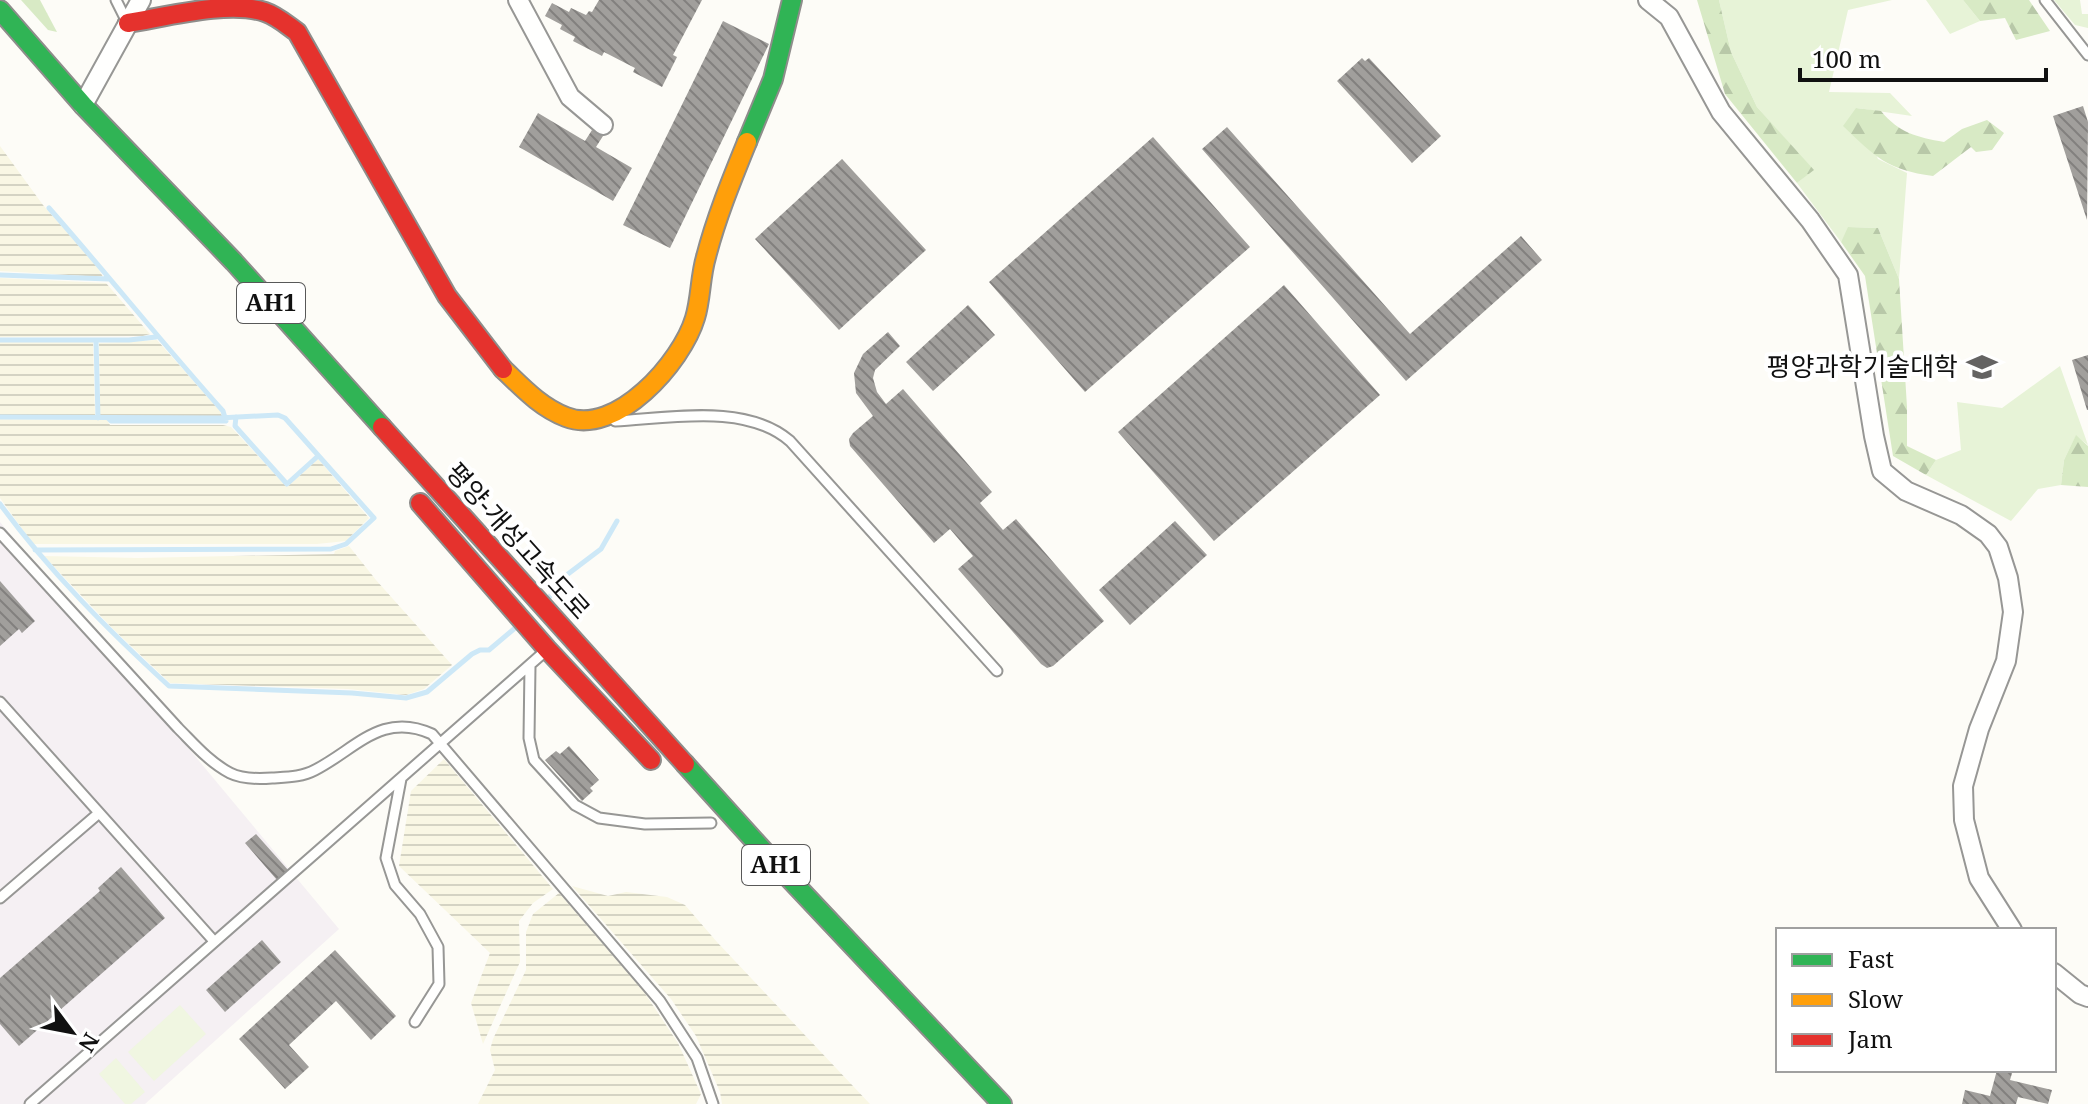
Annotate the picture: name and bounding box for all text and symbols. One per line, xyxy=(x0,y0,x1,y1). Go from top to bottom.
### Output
scale bar xyxy=(1800,32,2046,82)
text: 100 m xyxy=(1812,42,1881,75)
road number: AH1 xyxy=(237,283,305,323)
place label: 평양과학기술대학 xyxy=(1767,348,1958,384)
school or university icon: 평양과학기술대학 xyxy=(1965,350,1999,384)
street label: 평양-개성고속도로 xyxy=(439,454,599,626)
road number: AH1 xyxy=(742,845,810,885)
legend xyxy=(1776,928,2056,1072)
text: Fast xyxy=(1848,942,1894,975)
text: Slow xyxy=(1848,982,1903,1015)
north arrow xyxy=(32,992,112,1072)
text: Jam xyxy=(1847,1022,1893,1055)
text: N xyxy=(72,1028,107,1058)

